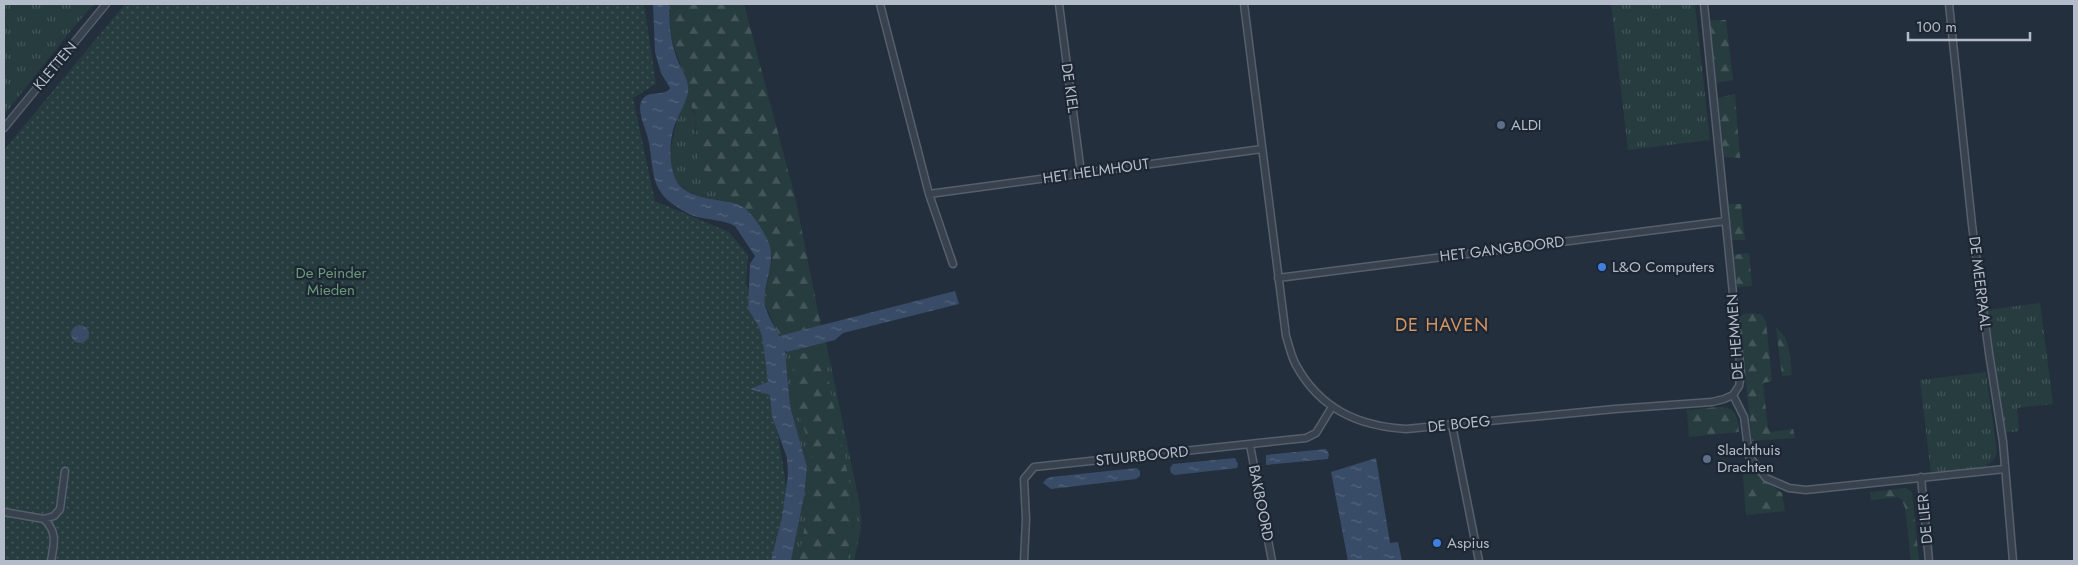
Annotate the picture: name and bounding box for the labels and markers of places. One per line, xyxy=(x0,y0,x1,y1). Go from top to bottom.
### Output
place label: ALDI xyxy=(1511,114,1542,136)
marker: ALDI xyxy=(1495,119,1507,131)
place label: L&O Computers xyxy=(1612,256,1714,278)
marker: L&O Computers xyxy=(1596,261,1608,273)
place label: Slachthuis Drachten xyxy=(1717,439,1780,478)
marker: Slachthuis Drachten xyxy=(1701,453,1713,465)
place label: Aspius xyxy=(1447,532,1489,554)
marker: Aspius xyxy=(1431,537,1443,549)

